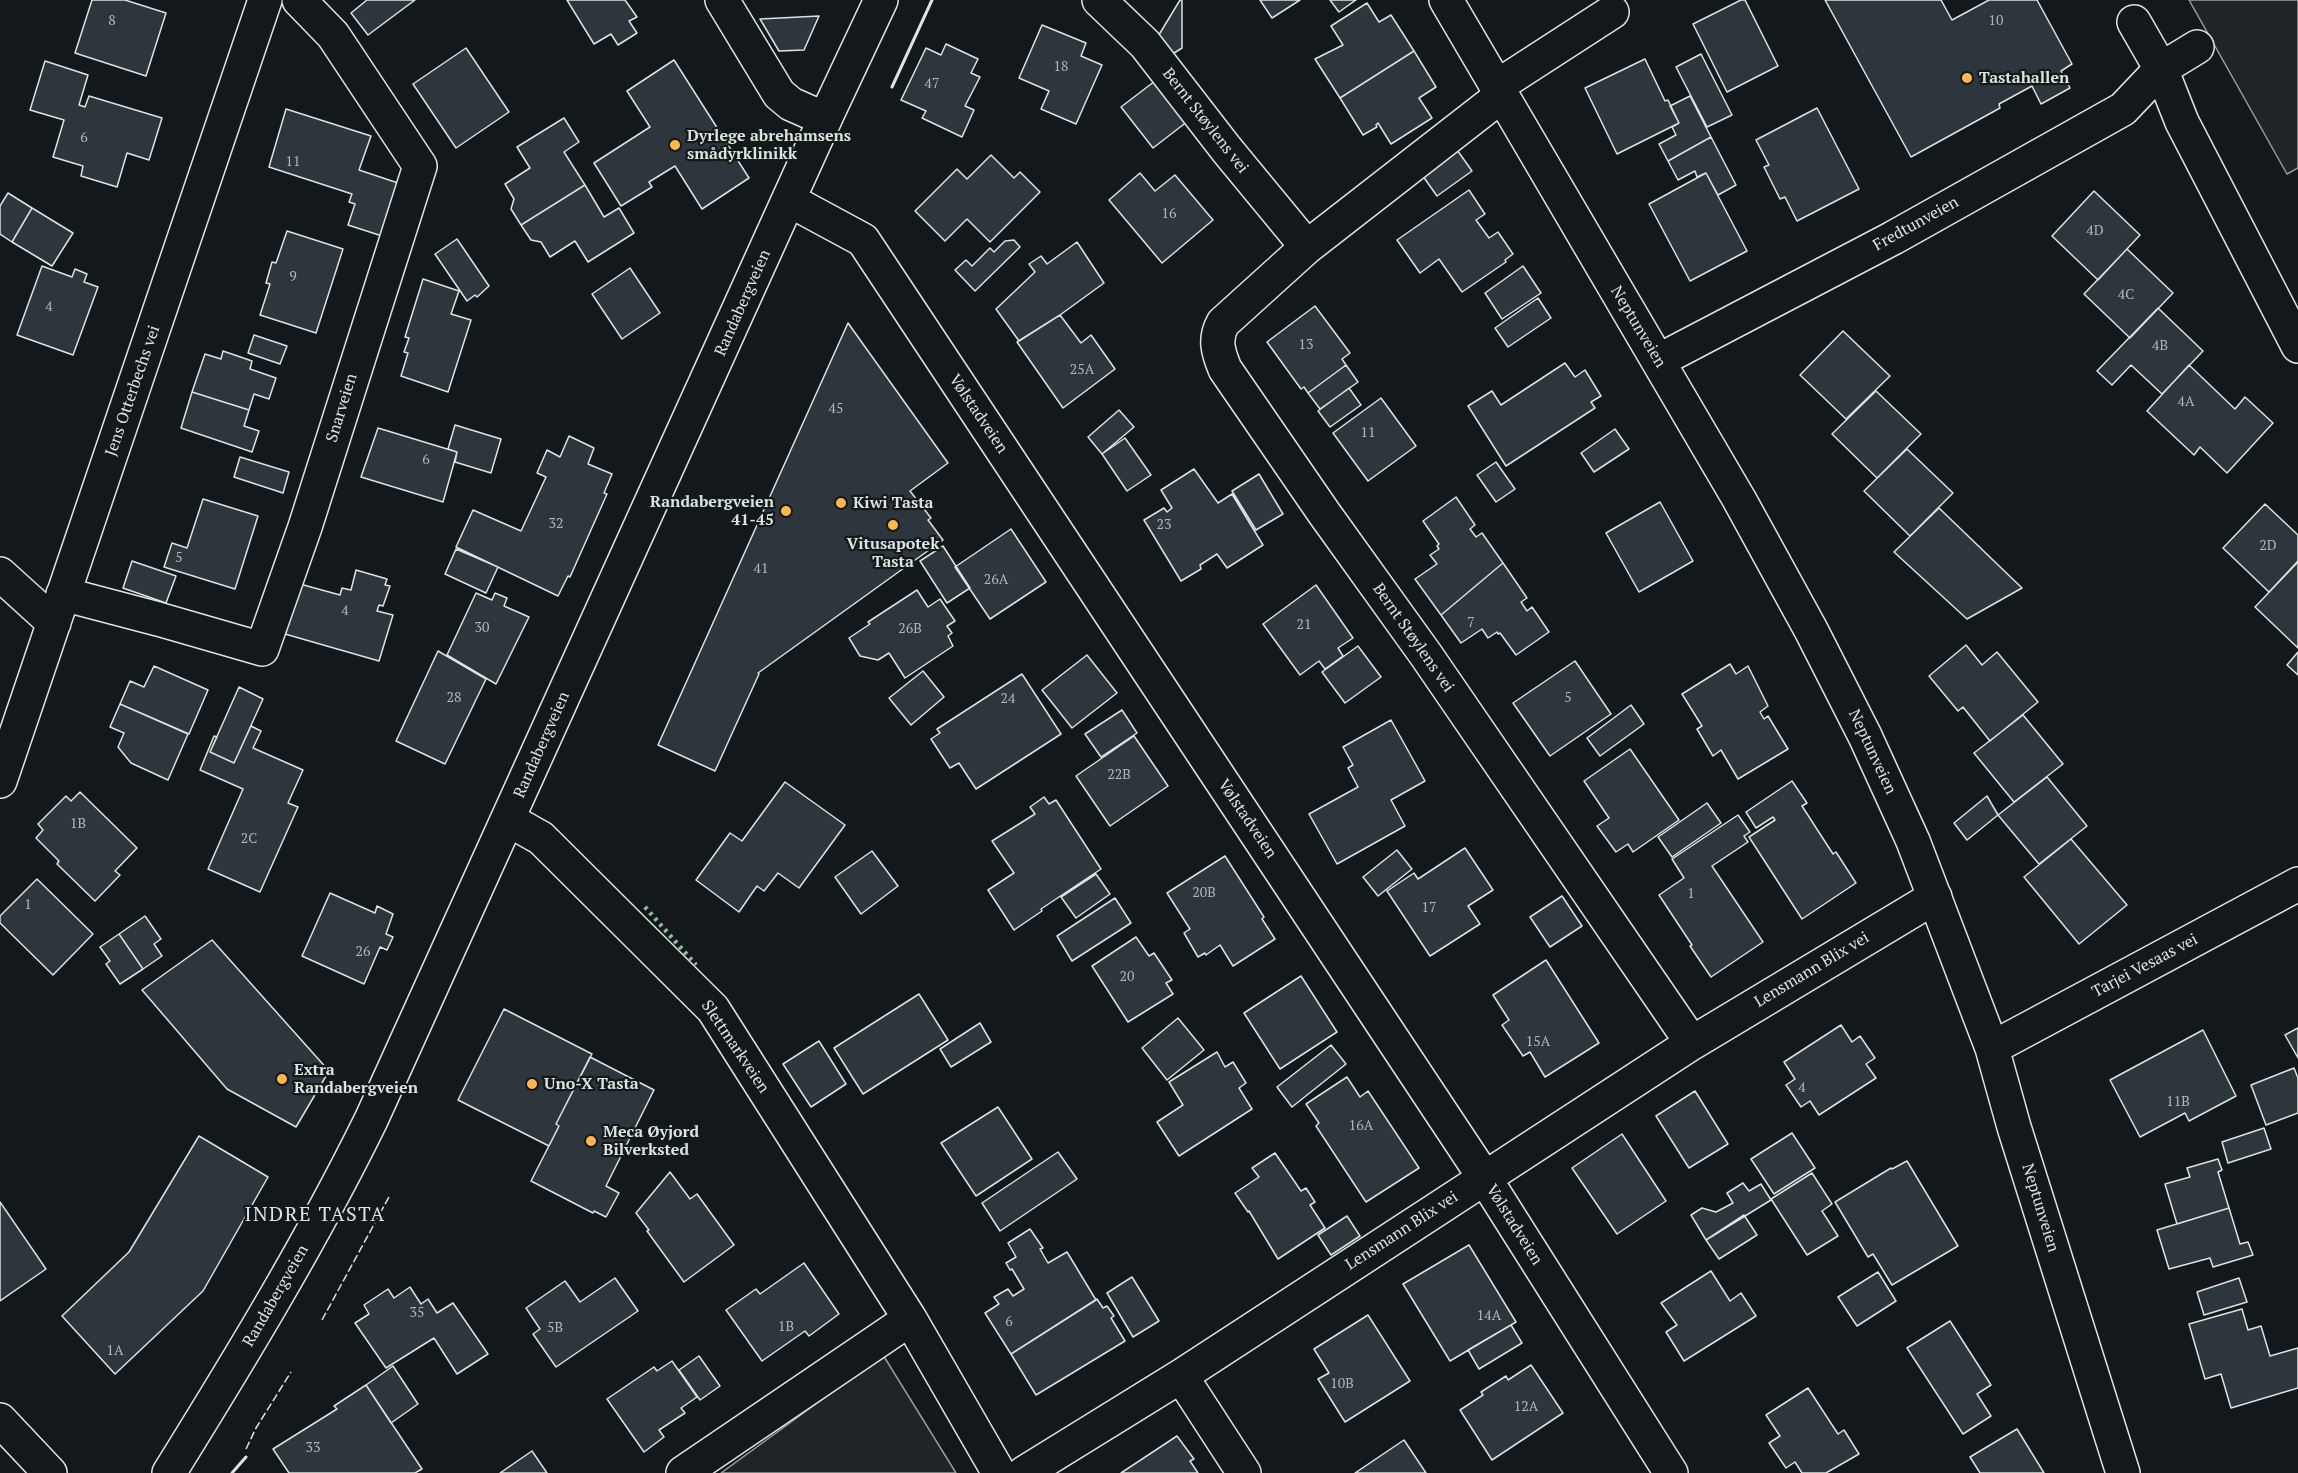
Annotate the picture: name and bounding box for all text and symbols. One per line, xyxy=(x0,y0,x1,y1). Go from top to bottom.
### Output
house number: 8 xyxy=(108,13,116,29)
house number: 10 xyxy=(1989,13,2003,29)
house number: 18 xyxy=(1054,59,1068,75)
street label: Bernt Støylens vei xyxy=(1158,65,1252,177)
place label: Tastahallen xyxy=(1979,68,2069,88)
marker: Tastahallen xyxy=(1960,71,1974,85)
house number: 47 xyxy=(925,76,939,92)
place label: Dyrlege abrehamsens smådyrklinikk xyxy=(687,126,851,164)
house number: 6 xyxy=(80,130,88,146)
marker: Dyrlege abrehamsens smådyrklinikk xyxy=(668,138,682,152)
house number: 11 xyxy=(286,154,300,170)
street label: Fredtunveien xyxy=(1870,193,1962,255)
house number: 16 xyxy=(1162,206,1176,222)
house number: 4D xyxy=(2086,223,2104,239)
street label: Randabergveien xyxy=(711,247,775,359)
house number: 9 xyxy=(289,269,297,285)
street label: Neptunveien xyxy=(1606,283,1670,371)
house number: 4C xyxy=(2118,287,2134,303)
house number: 4 xyxy=(45,299,53,315)
street label: Jens Otterbechs vei xyxy=(102,323,164,459)
house number: 13 xyxy=(1299,337,1313,353)
house number: 4B xyxy=(2152,338,2168,354)
house number: 25A xyxy=(1070,362,1094,378)
street label: Snarveien xyxy=(322,371,362,445)
street label: Vølstadveien xyxy=(945,371,1011,457)
house number: 4A xyxy=(2177,394,2195,410)
house number: 45 xyxy=(829,401,843,417)
house number: 11 xyxy=(1361,425,1375,441)
house number: 6 xyxy=(422,452,430,468)
place label: Randabergveien 41-45 xyxy=(650,492,774,530)
place label: Kiwi Tasta xyxy=(853,493,933,513)
marker: Kiwi Tasta xyxy=(834,496,848,510)
marker: Randabergveien 41-45 xyxy=(779,504,793,518)
house number: 32 xyxy=(549,516,563,532)
house number: 23 xyxy=(1157,517,1171,533)
marker: Vitusapotek Tasta xyxy=(886,518,900,532)
place label: Vitusapotek Tasta xyxy=(847,534,939,572)
house number: 2D xyxy=(2259,538,2277,554)
house number: 5 xyxy=(175,550,183,566)
house number: 41 xyxy=(754,561,768,577)
house number: 26A xyxy=(984,572,1008,588)
street label: Bernt Støylens vei xyxy=(1368,580,1458,696)
house number: 4 xyxy=(341,603,349,619)
house number: 7 xyxy=(1467,615,1475,631)
house number: 21 xyxy=(1297,617,1311,633)
house number: 30 xyxy=(475,620,489,636)
house number: 26B xyxy=(898,621,922,637)
street label: Randabergveien xyxy=(510,689,574,801)
house number: 28 xyxy=(447,690,461,706)
house number: 5 xyxy=(1564,690,1572,706)
house number: 24 xyxy=(1001,691,1015,707)
street label: Neptunveien xyxy=(1844,706,1900,798)
house number: 22B xyxy=(1107,767,1131,783)
street label: Vølstadveien xyxy=(1214,776,1280,862)
house number: 1B xyxy=(70,816,86,832)
house number: 2C xyxy=(241,831,257,847)
house number: 20B xyxy=(1192,885,1216,901)
house number: 1 xyxy=(1687,886,1695,902)
house number: 1 xyxy=(24,897,32,913)
house number: 17 xyxy=(1422,900,1436,916)
street label: Lensmann Blix vei xyxy=(1751,928,1873,1012)
street label: Tarjei Vesaas vei xyxy=(2089,930,2201,1002)
house number: 26 xyxy=(356,944,370,960)
house number: 20 xyxy=(1120,969,1134,985)
street label: Slettmarkveien xyxy=(697,997,773,1097)
house number: 15A xyxy=(1526,1034,1550,1050)
place label: Extra Randabergveien xyxy=(294,1060,418,1098)
marker: Extra Randabergveien xyxy=(275,1072,289,1086)
place label: Uno-X Tasta xyxy=(544,1074,639,1094)
marker: Uno-X Tasta xyxy=(525,1077,539,1091)
house number: 4 xyxy=(1798,1080,1806,1096)
house number: 11B xyxy=(2166,1094,2190,1110)
house number: 16A xyxy=(1349,1118,1373,1134)
place label: Meca Øyjord Bilverksted xyxy=(603,1122,699,1160)
marker: Meca Øyjord Bilverksted xyxy=(584,1134,598,1148)
street label: Neptunveien xyxy=(2017,1161,2063,1255)
street label: Vølstadveien xyxy=(1482,1181,1546,1269)
street label: Lensmann Blix vei xyxy=(1342,1187,1462,1275)
district label: INDRE TASTA xyxy=(244,1203,386,1227)
street label: Randabergveien xyxy=(239,1242,313,1350)
house number: 35 xyxy=(410,1305,424,1321)
house number: 14A xyxy=(1477,1308,1501,1324)
house number: 6 xyxy=(1005,1314,1013,1330)
house number: 1B xyxy=(778,1319,794,1335)
house number: 5B xyxy=(547,1320,563,1336)
house number: 1A xyxy=(106,1343,124,1359)
house number: 10B xyxy=(1330,1376,1354,1392)
house number: 12A xyxy=(1514,1399,1538,1415)
house number: 33 xyxy=(306,1440,320,1456)

